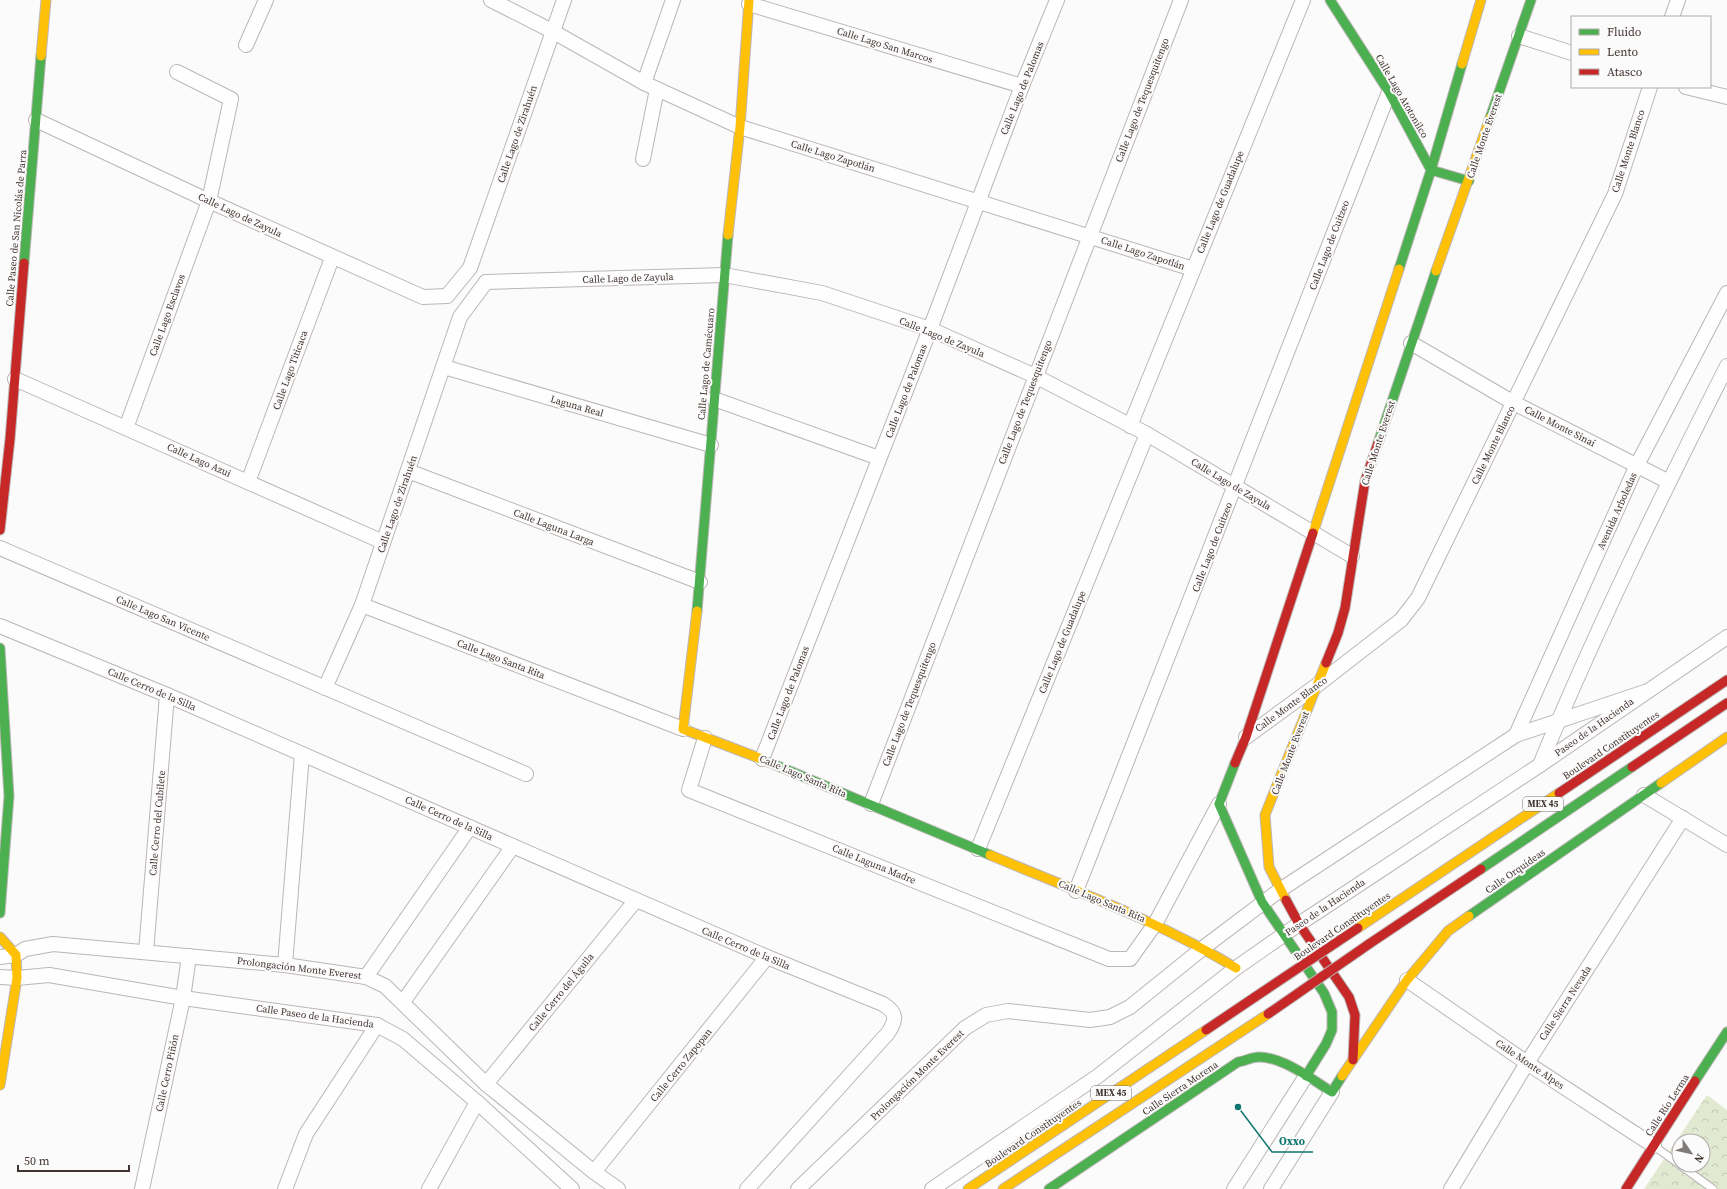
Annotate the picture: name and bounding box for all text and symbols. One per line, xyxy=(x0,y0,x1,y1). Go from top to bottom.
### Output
legend xyxy=(1571,16,1711,88)
street label: Calle Lago San Marcos xyxy=(835,24,935,66)
text: Fluido xyxy=(1607,24,1642,40)
street label: Calle Lago de Tequesquitengo xyxy=(1112,36,1172,164)
street label: Calle Lago de Palomas xyxy=(997,39,1047,137)
text: Lento xyxy=(1607,44,1638,60)
street label: Calle Lago Atotonilco xyxy=(1373,52,1432,141)
text: Atasco xyxy=(1607,64,1643,80)
street label: Calle Lago de Zirahuén xyxy=(494,84,540,184)
street label: Calle Monte Everest xyxy=(1463,91,1505,180)
street label: Calle Monte Blanco xyxy=(1608,107,1648,194)
street label: Calle Lago Zapotlán xyxy=(789,137,877,175)
street label: Calle Paseo de San Nicolás de Parra xyxy=(3,148,29,307)
street label: Calle Lago de Guadalupe xyxy=(1193,149,1247,255)
street label: Calle Lago de Zayula xyxy=(196,190,285,241)
street label: Calle Lago de Cuitzeo xyxy=(1306,198,1352,292)
street label: Calle Lago Zapotlán xyxy=(1099,233,1187,273)
street label: Calle Lago de Zayula xyxy=(582,270,675,286)
street label: Calle Lago Esclavos xyxy=(146,272,188,358)
street label: Calle Lago de Camécuaro xyxy=(695,307,717,421)
street label: Calle Lago de Zayula xyxy=(897,314,988,360)
street label: Calle Lago Titicaca xyxy=(270,328,311,412)
street label: Calle Lago de Tequesquitengo xyxy=(995,338,1055,466)
street label: Calle Lago de Palomas xyxy=(882,342,930,440)
street label: Laguna Real xyxy=(549,392,605,420)
street label: Calle Monte Everest xyxy=(1358,398,1398,487)
street label: Calle Monte Sinaí xyxy=(1522,402,1598,450)
street label: Calle Monte Blanco xyxy=(1468,403,1518,487)
street label: Calle Lago Azui xyxy=(165,440,233,480)
street label: Calle Lago de Zirahuén xyxy=(374,454,420,554)
street label: Calle Lago de Zayula xyxy=(1189,455,1274,514)
street label: Avenida Arboledas xyxy=(1594,470,1640,552)
street label: Calle Lago de Cuitzeo xyxy=(1189,500,1235,594)
street label: Calle Laguna Larga xyxy=(512,506,597,549)
street label: Calle Lago de Guadalupe xyxy=(1035,589,1089,695)
street label: Calle Lago San Vicente xyxy=(114,592,212,644)
street label: Calle Lago Santa Rita xyxy=(455,636,548,682)
street label: Calle Lago de Tequesquitengo xyxy=(879,640,939,768)
street label: Calle Lago de Palomas xyxy=(764,644,812,742)
street label: Calle Cerro de la Silla xyxy=(106,664,199,714)
street label: Calle Monte Blanco xyxy=(1252,673,1330,735)
street label: Paseo de la Hacienda xyxy=(1552,694,1637,759)
street label: Boulevard Constituyentes xyxy=(1560,708,1662,782)
street label: Calle Monte Everest xyxy=(1268,709,1312,797)
street label: Calle Lago Santa Rita xyxy=(758,752,849,801)
street label: Calle Cerro del Cubilete xyxy=(146,770,168,876)
street label: Calle Cerro de la Silla xyxy=(403,793,496,844)
road number: MEX 45 xyxy=(1523,797,1563,811)
street label: Calle Laguna Madre xyxy=(830,841,918,887)
street label: Calle Orquídeas xyxy=(1482,845,1548,897)
street label: Paseo de la Hacienda xyxy=(1282,875,1368,939)
street label: Calle Lago Santa Rita xyxy=(1057,877,1148,926)
street label: Boulevard Constituyentes xyxy=(1291,889,1393,963)
street label: Calle Cerro de la Silla xyxy=(700,923,793,973)
street label: Calle Cerro del Águila xyxy=(525,950,597,1034)
street label: Prolongación Monte Everest xyxy=(236,954,363,982)
street label: Calle Sierra Nevada xyxy=(1536,962,1595,1043)
street label: Calle Paseo de la Hacienda xyxy=(255,1001,376,1031)
street label: Calle Cerro Zapopan xyxy=(647,1026,715,1104)
street label: Prolongación Monte Everest xyxy=(867,1026,967,1123)
street label: Calle Cerro Piñón xyxy=(152,1033,182,1113)
street label: Calle Monte Alpes xyxy=(1493,1036,1567,1092)
street label: Calle Sierra Morena xyxy=(1140,1057,1221,1118)
street label: Calle Río Lerma xyxy=(1642,1071,1692,1139)
road number: MEX 45 xyxy=(1091,1086,1131,1100)
street label: Boulevard Constituyentes xyxy=(982,1096,1084,1170)
callout: Oxxo xyxy=(1272,1129,1313,1152)
north arrow xyxy=(1671,1133,1711,1173)
text: Oxxo xyxy=(1279,1134,1305,1149)
scale bar xyxy=(18,1147,129,1173)
text: N xyxy=(1690,1151,1707,1166)
text: 50 m xyxy=(24,1153,50,1169)

